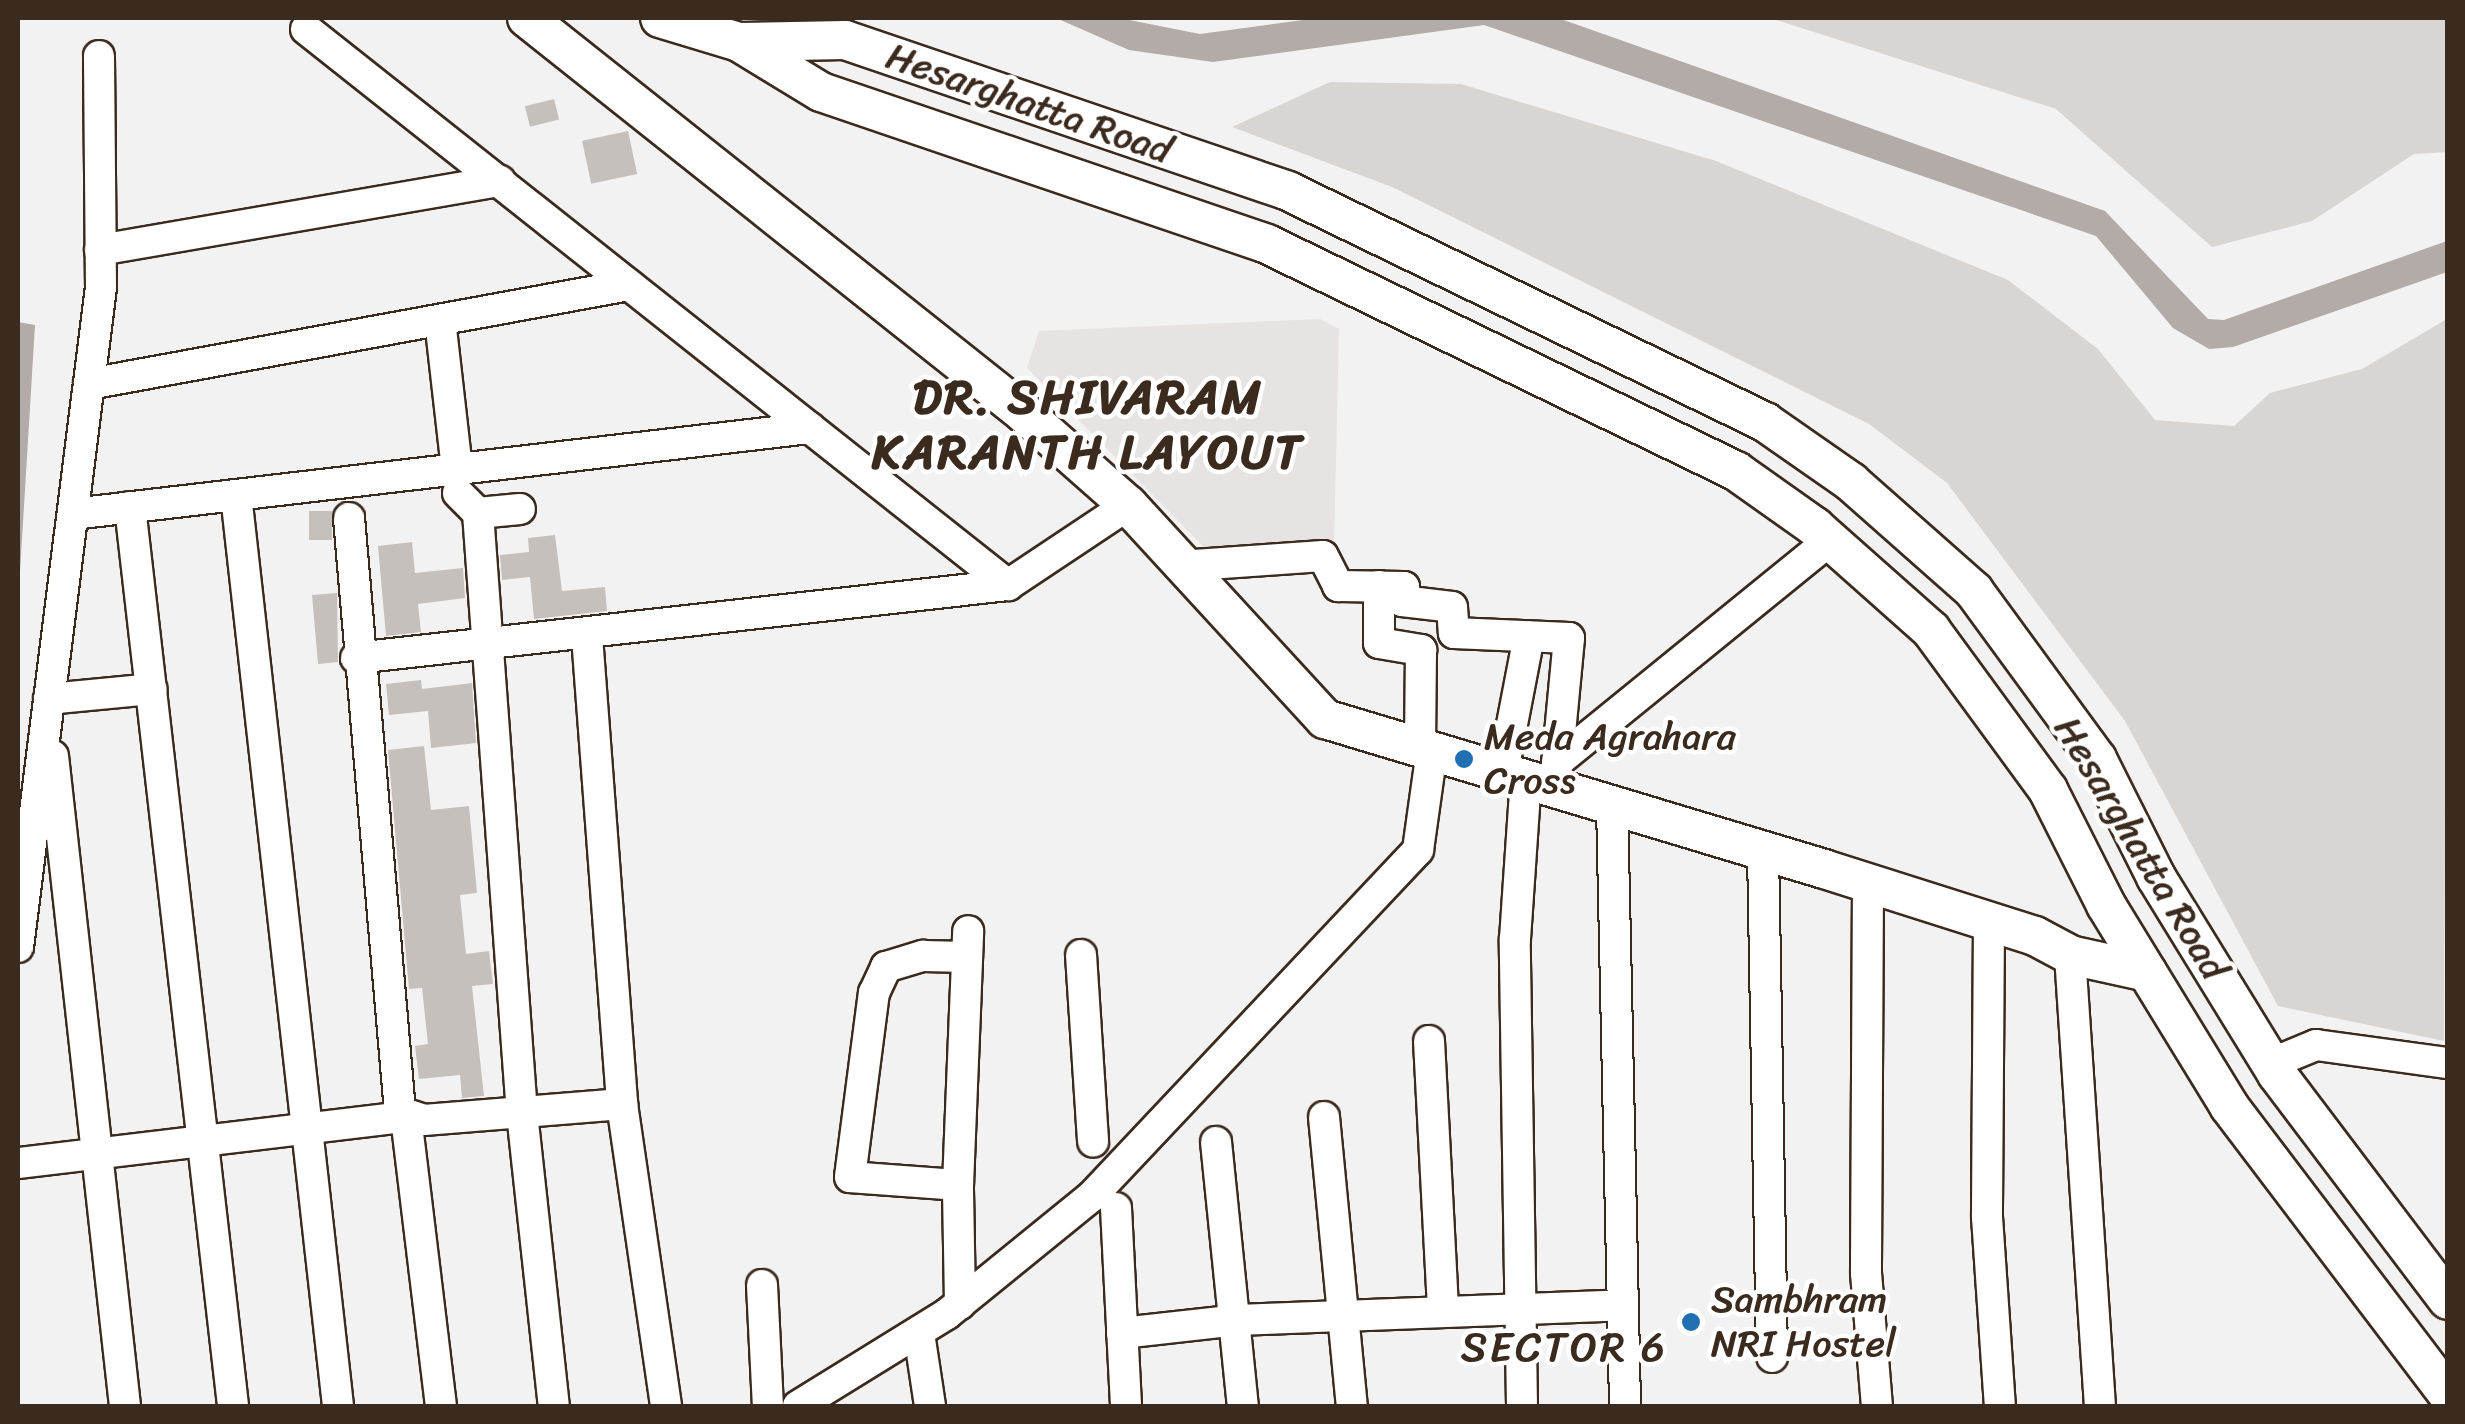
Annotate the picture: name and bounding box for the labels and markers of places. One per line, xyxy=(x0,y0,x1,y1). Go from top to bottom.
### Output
place label: Meda Agrahara Cross xyxy=(1484,714,1736,804)
marker: Meda Agrahara Cross xyxy=(1453,748,1475,770)
place label: Sambhram NRI Hostel xyxy=(1711,1277,1896,1366)
marker: Sambhram NRI Hostel xyxy=(1680,1311,1702,1333)

